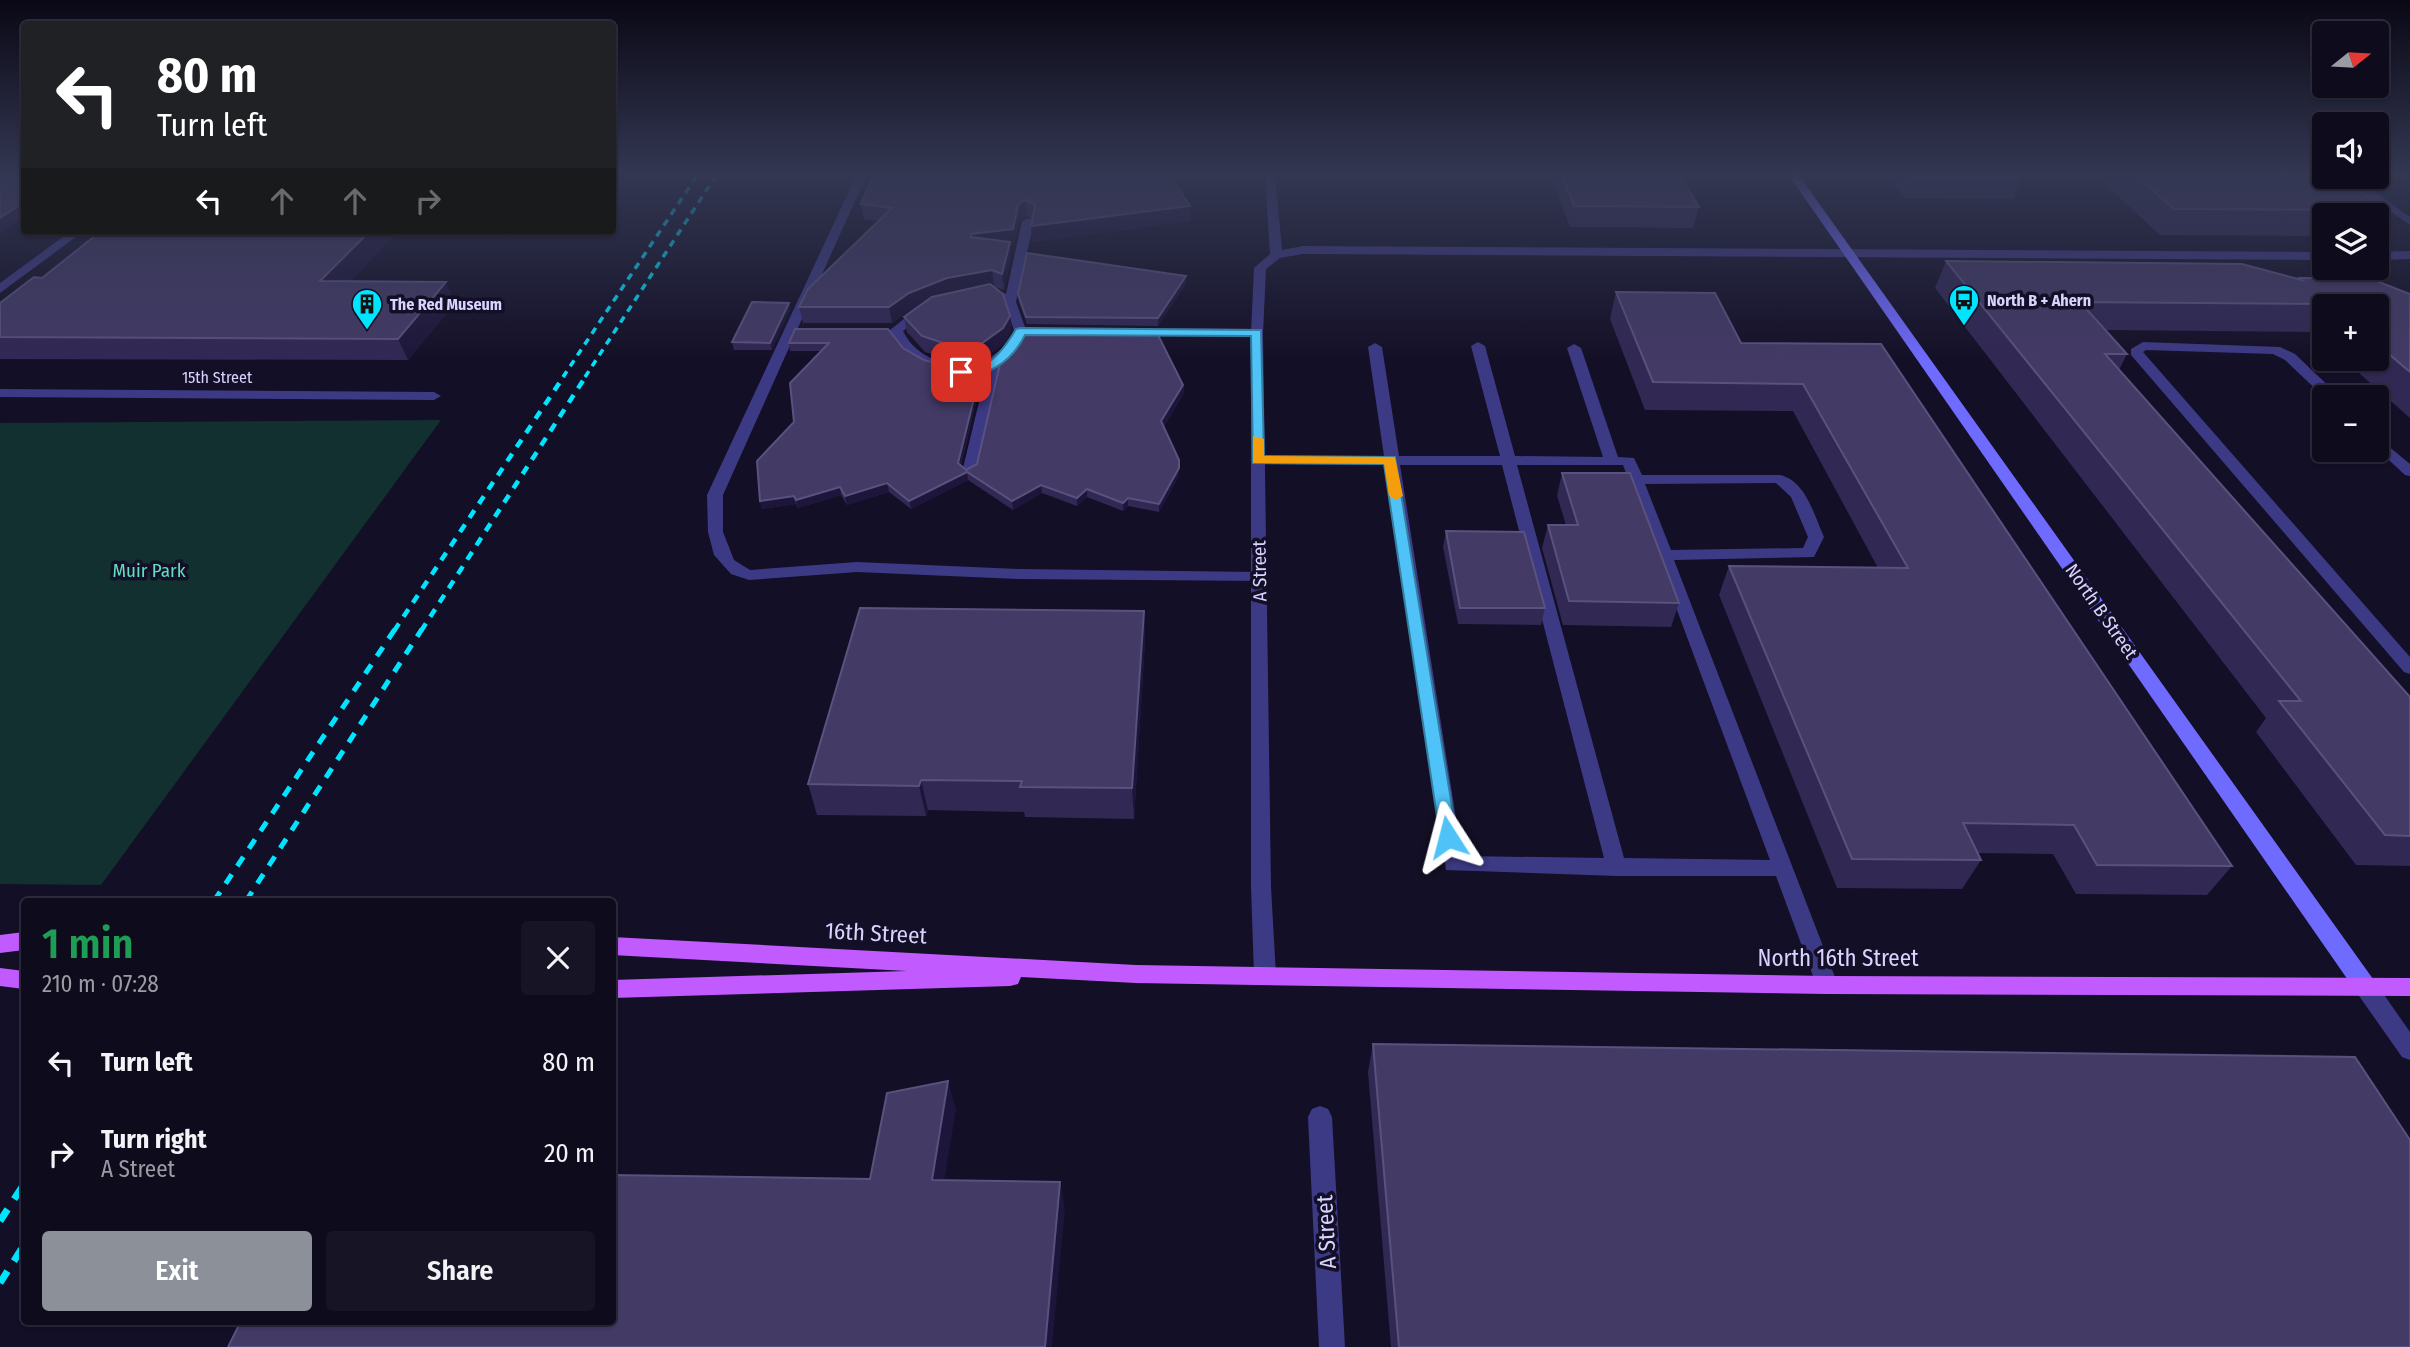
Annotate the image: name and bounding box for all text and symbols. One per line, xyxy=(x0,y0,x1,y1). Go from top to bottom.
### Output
north arrow xyxy=(2312,21,2389,98)
map controls xyxy=(2312,21,2389,462)
text: 80 m xyxy=(157,46,257,105)
icon: left xyxy=(42,49,133,140)
text: Turn left xyxy=(157,106,267,144)
button: sound xyxy=(2312,112,2389,189)
icon: left xyxy=(190,182,228,220)
icon: ahead xyxy=(263,182,301,220)
icon: ahead xyxy=(336,182,374,220)
icon: right xyxy=(409,182,447,220)
button: layers xyxy=(2312,203,2389,280)
bus stop icon: North B + Ahern xyxy=(1947,283,1981,327)
building icon: The Red Museum xyxy=(350,287,384,331)
place label: North B + Ahern xyxy=(1987,291,2091,310)
button: + xyxy=(2312,294,2389,371)
place label: The Red Museum xyxy=(390,295,502,314)
pin xyxy=(931,342,991,402)
icon: arrive xyxy=(942,353,980,391)
street label: 15th Street xyxy=(182,368,253,387)
button: − xyxy=(2312,385,2389,462)
street label: A Street xyxy=(1247,539,1272,602)
park label: Muir Park xyxy=(112,559,186,582)
street label: North B Street xyxy=(2060,559,2143,664)
position arrow xyxy=(1411,800,1485,874)
street label: 16th Street xyxy=(824,916,928,950)
text: 1 min xyxy=(42,919,133,969)
button: close xyxy=(521,921,595,995)
street label: North 16th Street xyxy=(1757,944,1919,972)
text: 210 m · 07:28 xyxy=(42,970,159,998)
icon: left xyxy=(42,1044,80,1082)
text: Turn left xyxy=(101,1047,193,1078)
text: 80 m xyxy=(542,1047,595,1078)
text: Turn right xyxy=(101,1124,207,1155)
icon: right xyxy=(42,1135,80,1173)
text: 20 m xyxy=(544,1138,595,1169)
text: A Street xyxy=(101,1155,175,1183)
street label: A Street xyxy=(1310,1194,1342,1270)
button: Exit xyxy=(42,1231,312,1311)
button: Share xyxy=(326,1231,595,1311)

